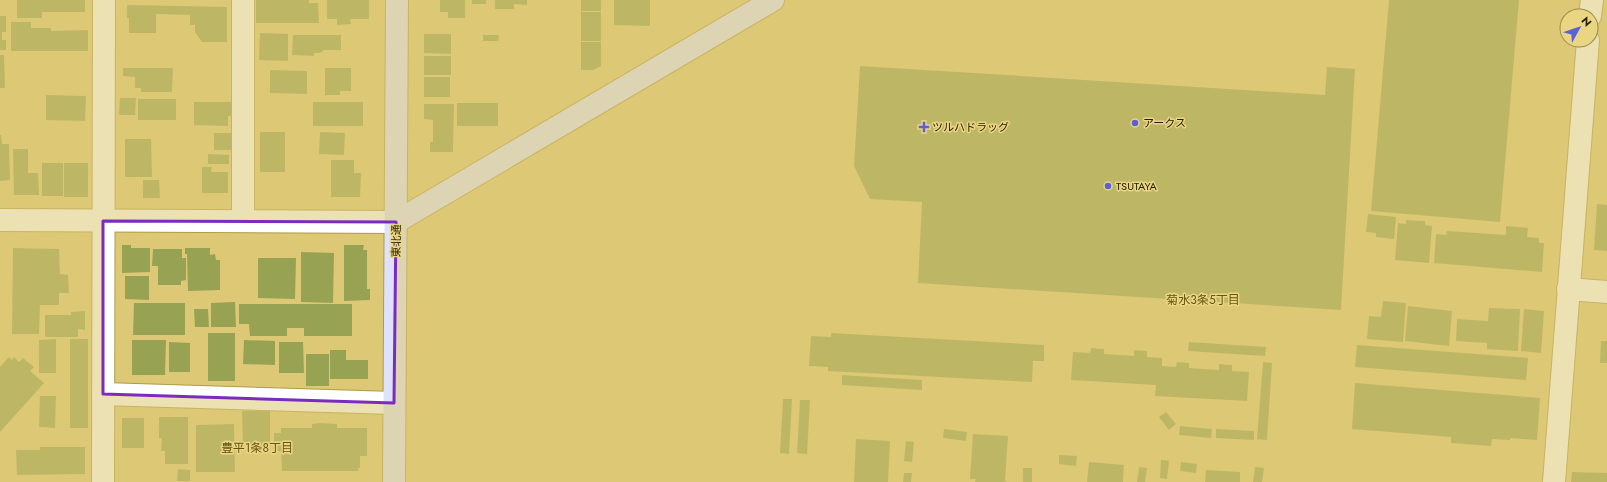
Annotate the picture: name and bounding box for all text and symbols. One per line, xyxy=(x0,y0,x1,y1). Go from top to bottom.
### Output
north arrow xyxy=(1559,8,1599,48)
text: N xyxy=(1578,13,1596,30)
place label: アークス xyxy=(1143,115,1186,131)
marker: アークス xyxy=(1130,118,1140,128)
place label: ツルハドラッグ xyxy=(932,119,1009,135)
marker: ツルハドラッグ xyxy=(919,122,929,132)
place label: TSUTAYA xyxy=(1116,178,1158,194)
marker: TSUTAYA xyxy=(1103,181,1113,191)
street label: 東北通 xyxy=(388,224,404,258)
district label: 菊水3条5丁目 xyxy=(1166,291,1240,309)
district label: 豊平1条8丁目 xyxy=(221,439,293,457)

